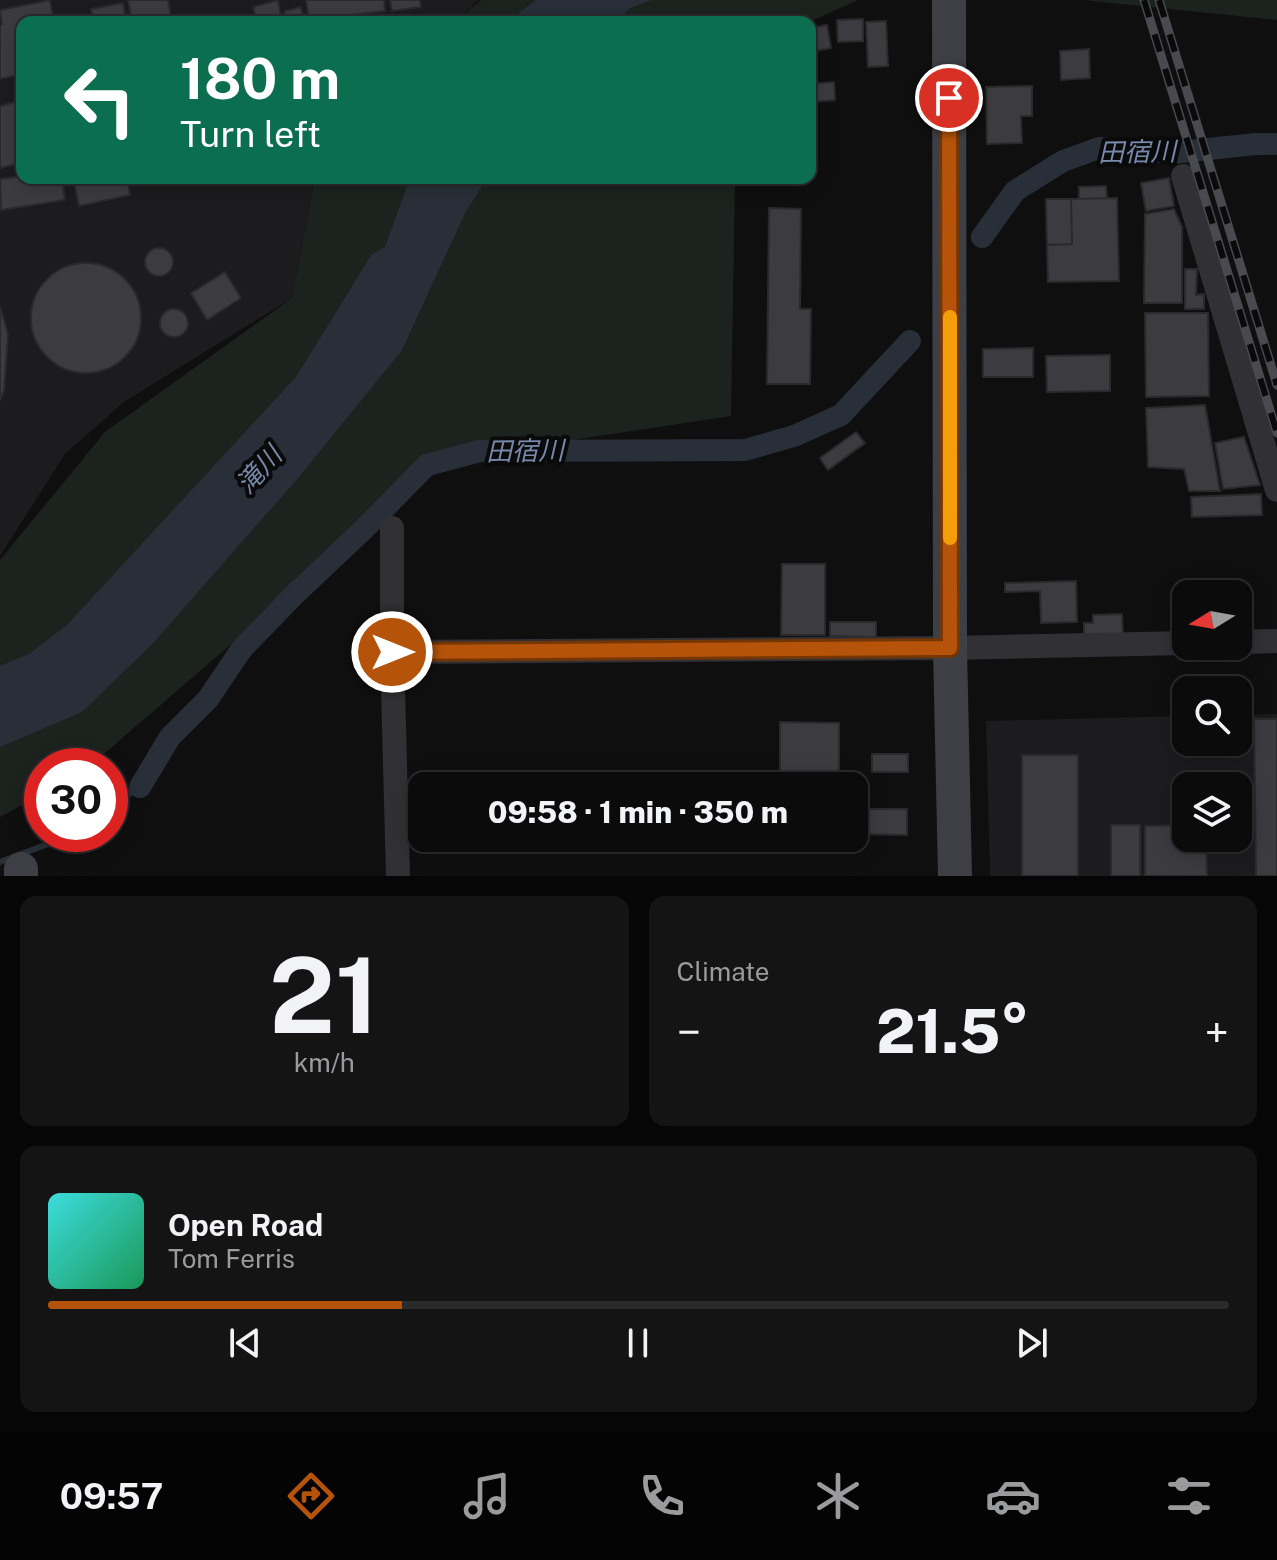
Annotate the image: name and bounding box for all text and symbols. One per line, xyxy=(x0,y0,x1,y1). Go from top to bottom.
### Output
text: 180 m xyxy=(180,46,340,112)
icon: left xyxy=(48,48,152,152)
pin xyxy=(915,64,983,132)
icon: arrive xyxy=(927,76,971,120)
text: Turn left xyxy=(180,113,321,155)
water label: 田宿川 xyxy=(1098,135,1179,168)
water label: 田宿川 xyxy=(486,434,567,467)
water label: 滝川 xyxy=(230,438,290,499)
north arrow xyxy=(1172,580,1252,660)
map controls xyxy=(1172,580,1252,852)
position arrow xyxy=(350,610,434,694)
button: search xyxy=(1172,676,1252,756)
speed limit sign: 30 xyxy=(24,748,128,852)
button: layers xyxy=(1172,772,1252,852)
text: 09:58 · 1 min · 350 m xyxy=(488,794,788,830)
text: 21 xyxy=(269,934,380,1056)
text: Climate xyxy=(677,956,770,987)
text: 21.5° xyxy=(876,996,1029,1067)
text: − xyxy=(677,1006,701,1058)
text: + xyxy=(1205,1006,1229,1058)
text: km/h xyxy=(294,1047,355,1078)
text: Open Road xyxy=(168,1207,323,1243)
text: Tom Ferris xyxy=(168,1243,295,1274)
icon: previous xyxy=(223,1321,267,1365)
icon: pause xyxy=(616,1321,660,1365)
icon: next xyxy=(1010,1321,1054,1365)
icon: directions xyxy=(283,1468,339,1524)
icon: music xyxy=(459,1468,515,1524)
icon: phone xyxy=(634,1468,690,1524)
icon: climate xyxy=(810,1468,866,1524)
icon: car xyxy=(985,1468,1041,1524)
icon: filters xyxy=(1161,1468,1217,1524)
text: 09:57 xyxy=(60,1475,163,1517)

